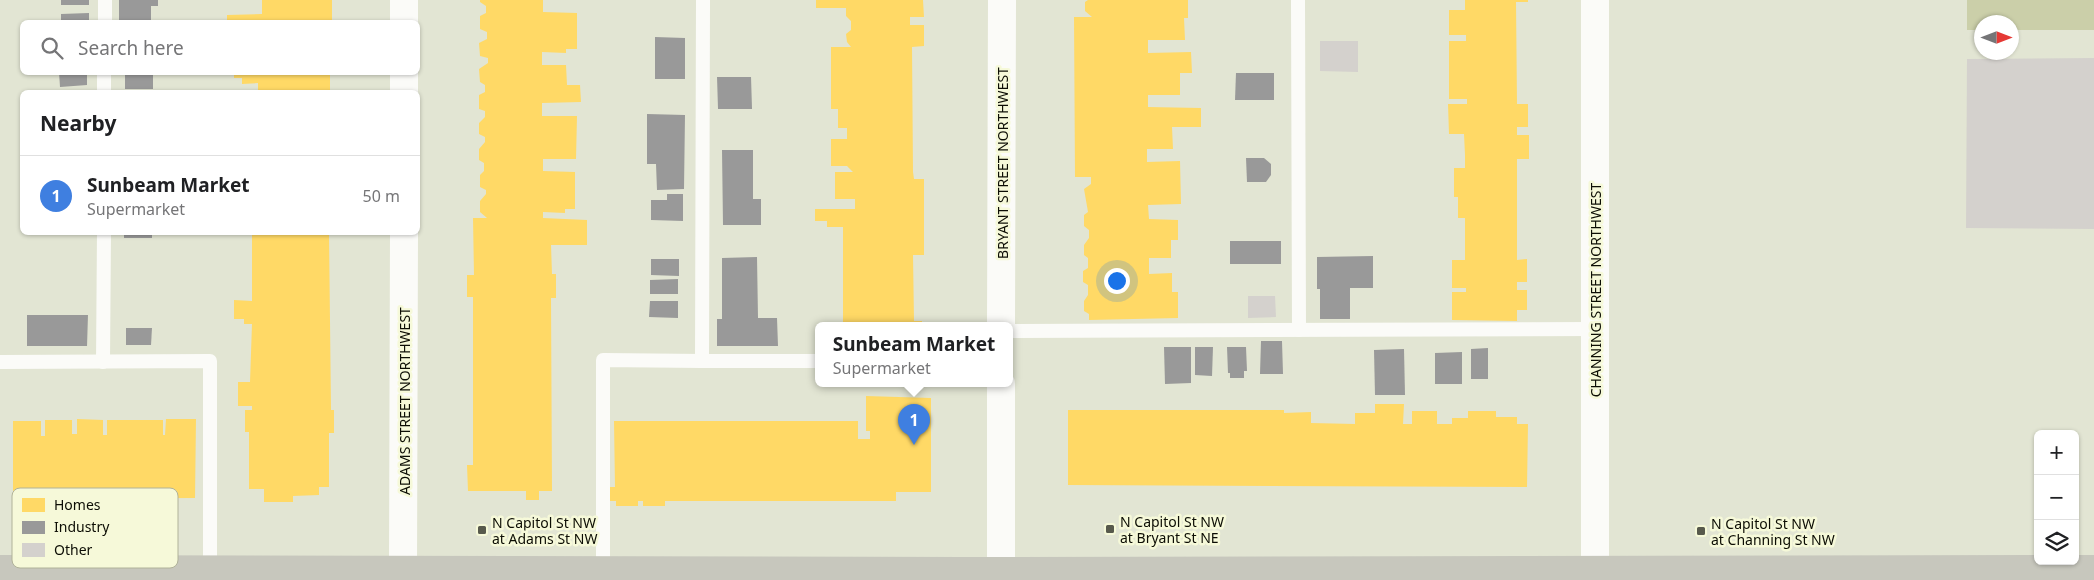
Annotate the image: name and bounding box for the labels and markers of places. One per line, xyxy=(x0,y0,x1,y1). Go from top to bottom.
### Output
pin: 1 xyxy=(898,404,930,445)
place label: N Capitol St NW at Bryant St NE xyxy=(1120,512,1224,547)
place label: N Capitol St NW at Adams St NW xyxy=(492,513,597,548)
place label: N Capitol St NW at Channing St NW xyxy=(1711,514,1835,549)
marker: N Capitol St NW at Bryant St NE xyxy=(1104,523,1116,535)
marker: N Capitol St NW at Adams St NW xyxy=(476,524,488,536)
marker: N Capitol St NW at Channing St NW xyxy=(1695,525,1707,537)

